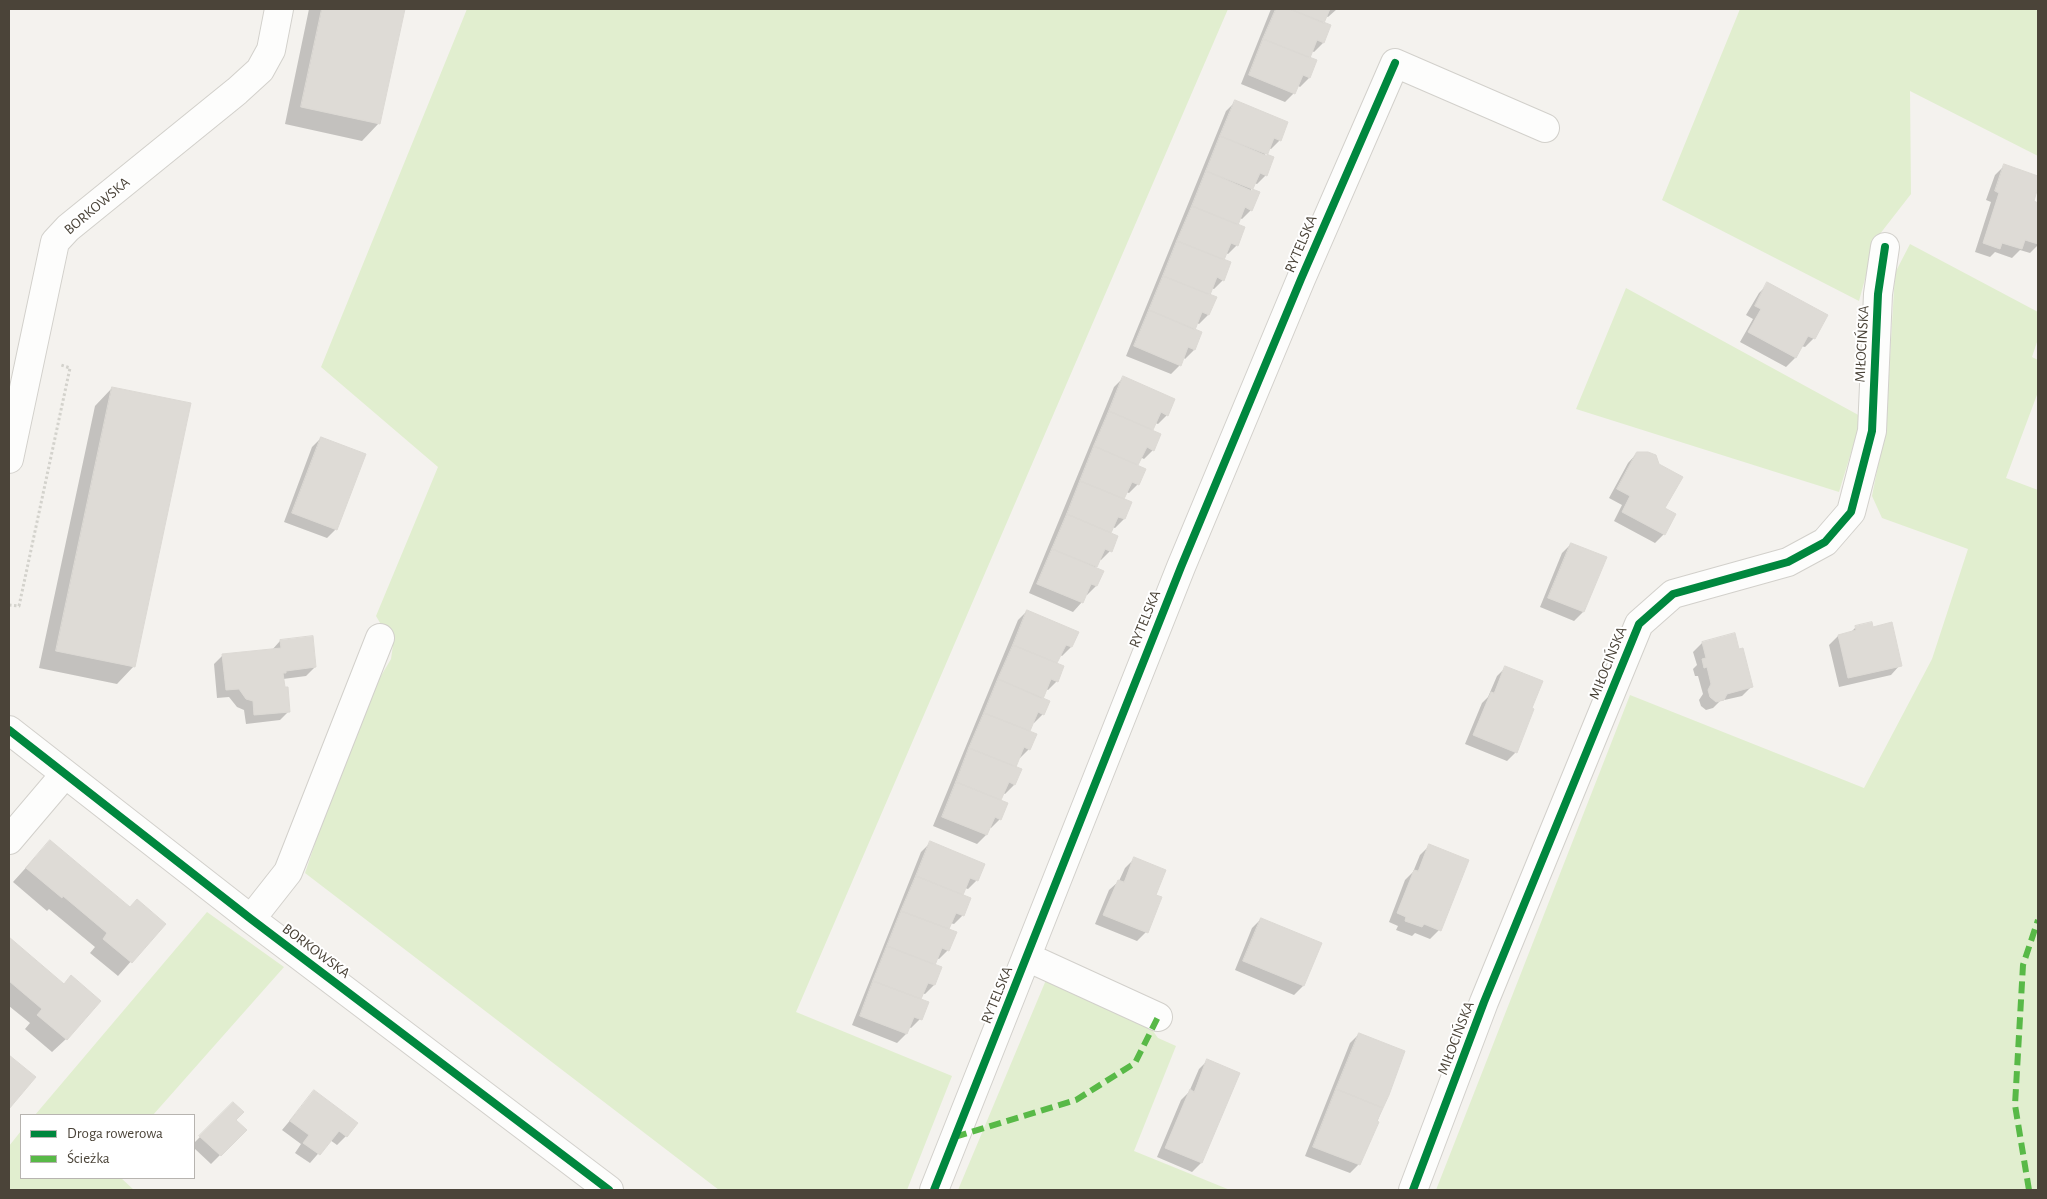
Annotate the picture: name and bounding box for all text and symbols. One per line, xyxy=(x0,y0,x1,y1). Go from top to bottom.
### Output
street label: BORKOWSKA xyxy=(61,173,133,239)
street label: RYTELSKA xyxy=(1281,213,1321,275)
street label: MIŁOCIŃSKA xyxy=(1851,305,1873,383)
street label: RYTELSKA xyxy=(1125,588,1165,650)
street label: MIŁOCIŃSKA xyxy=(1585,624,1631,702)
street label: BORKOWSKA xyxy=(279,920,353,982)
street label: RYTELSKA xyxy=(977,964,1017,1026)
street label: MIŁOCIŃSKA xyxy=(1434,999,1478,1077)
legend xyxy=(20,1114,195,1179)
text: Droga rowerowa xyxy=(67,1126,163,1141)
text: Ścieżka xyxy=(67,1151,110,1166)

